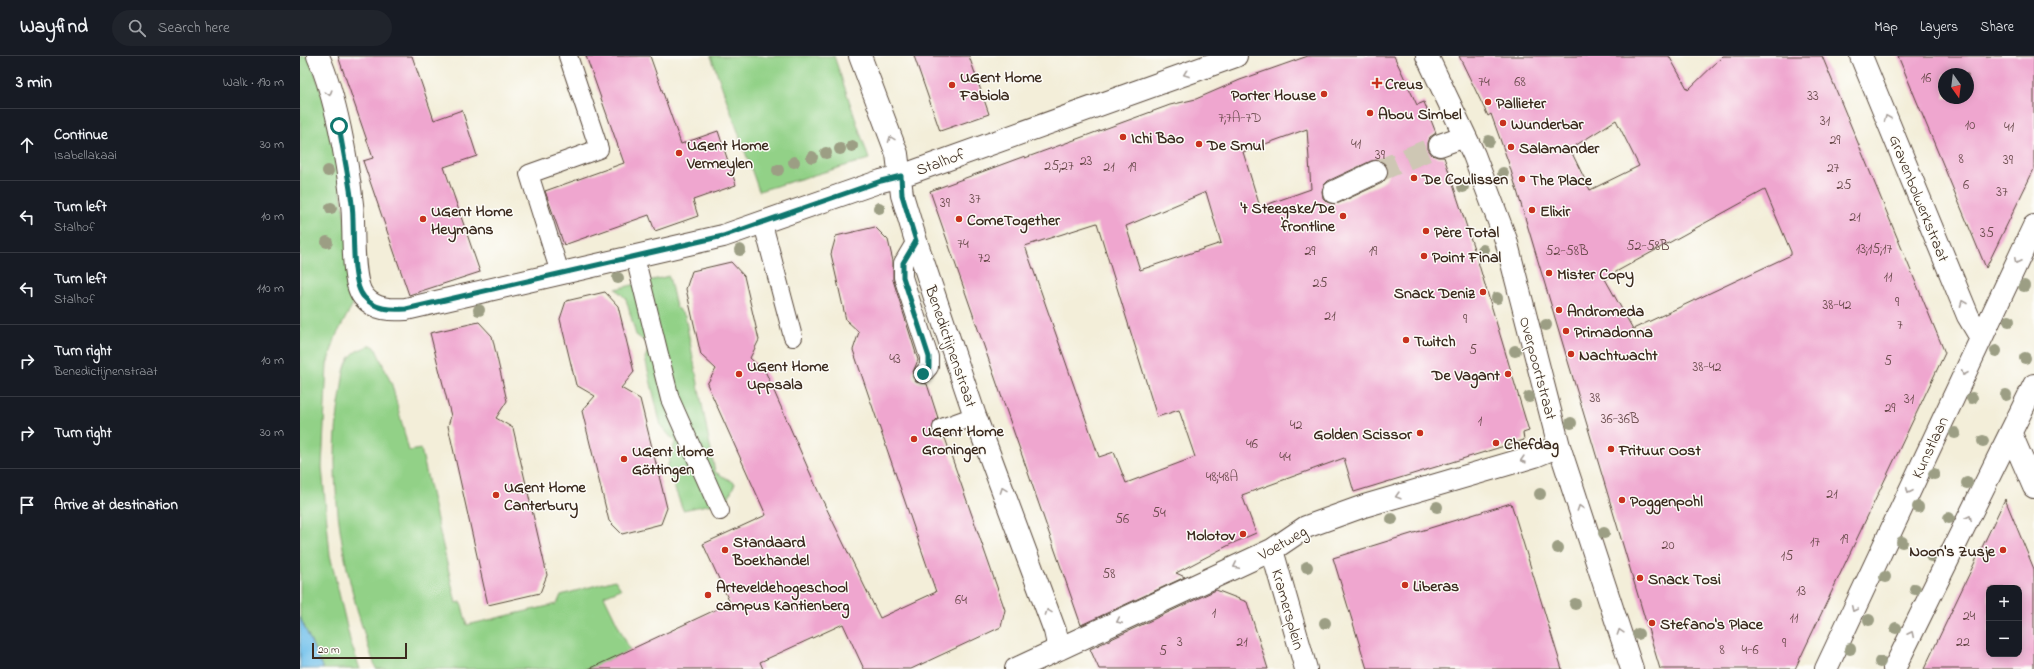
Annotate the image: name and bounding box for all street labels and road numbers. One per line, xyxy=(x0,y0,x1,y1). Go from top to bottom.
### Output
street label: Gravenbolwerkstraat xyxy=(1882,132,1955,266)
street label: Stalhof xyxy=(913,143,969,183)
street label: Benedictijnenstraat xyxy=(918,282,982,411)
street label: Overpoortstraat xyxy=(1512,314,1563,423)
street label: Kunstlaan xyxy=(1906,413,1956,483)
street label: Voetweg xyxy=(1253,520,1312,568)
street label: Kramersplein xyxy=(1264,566,1310,653)

